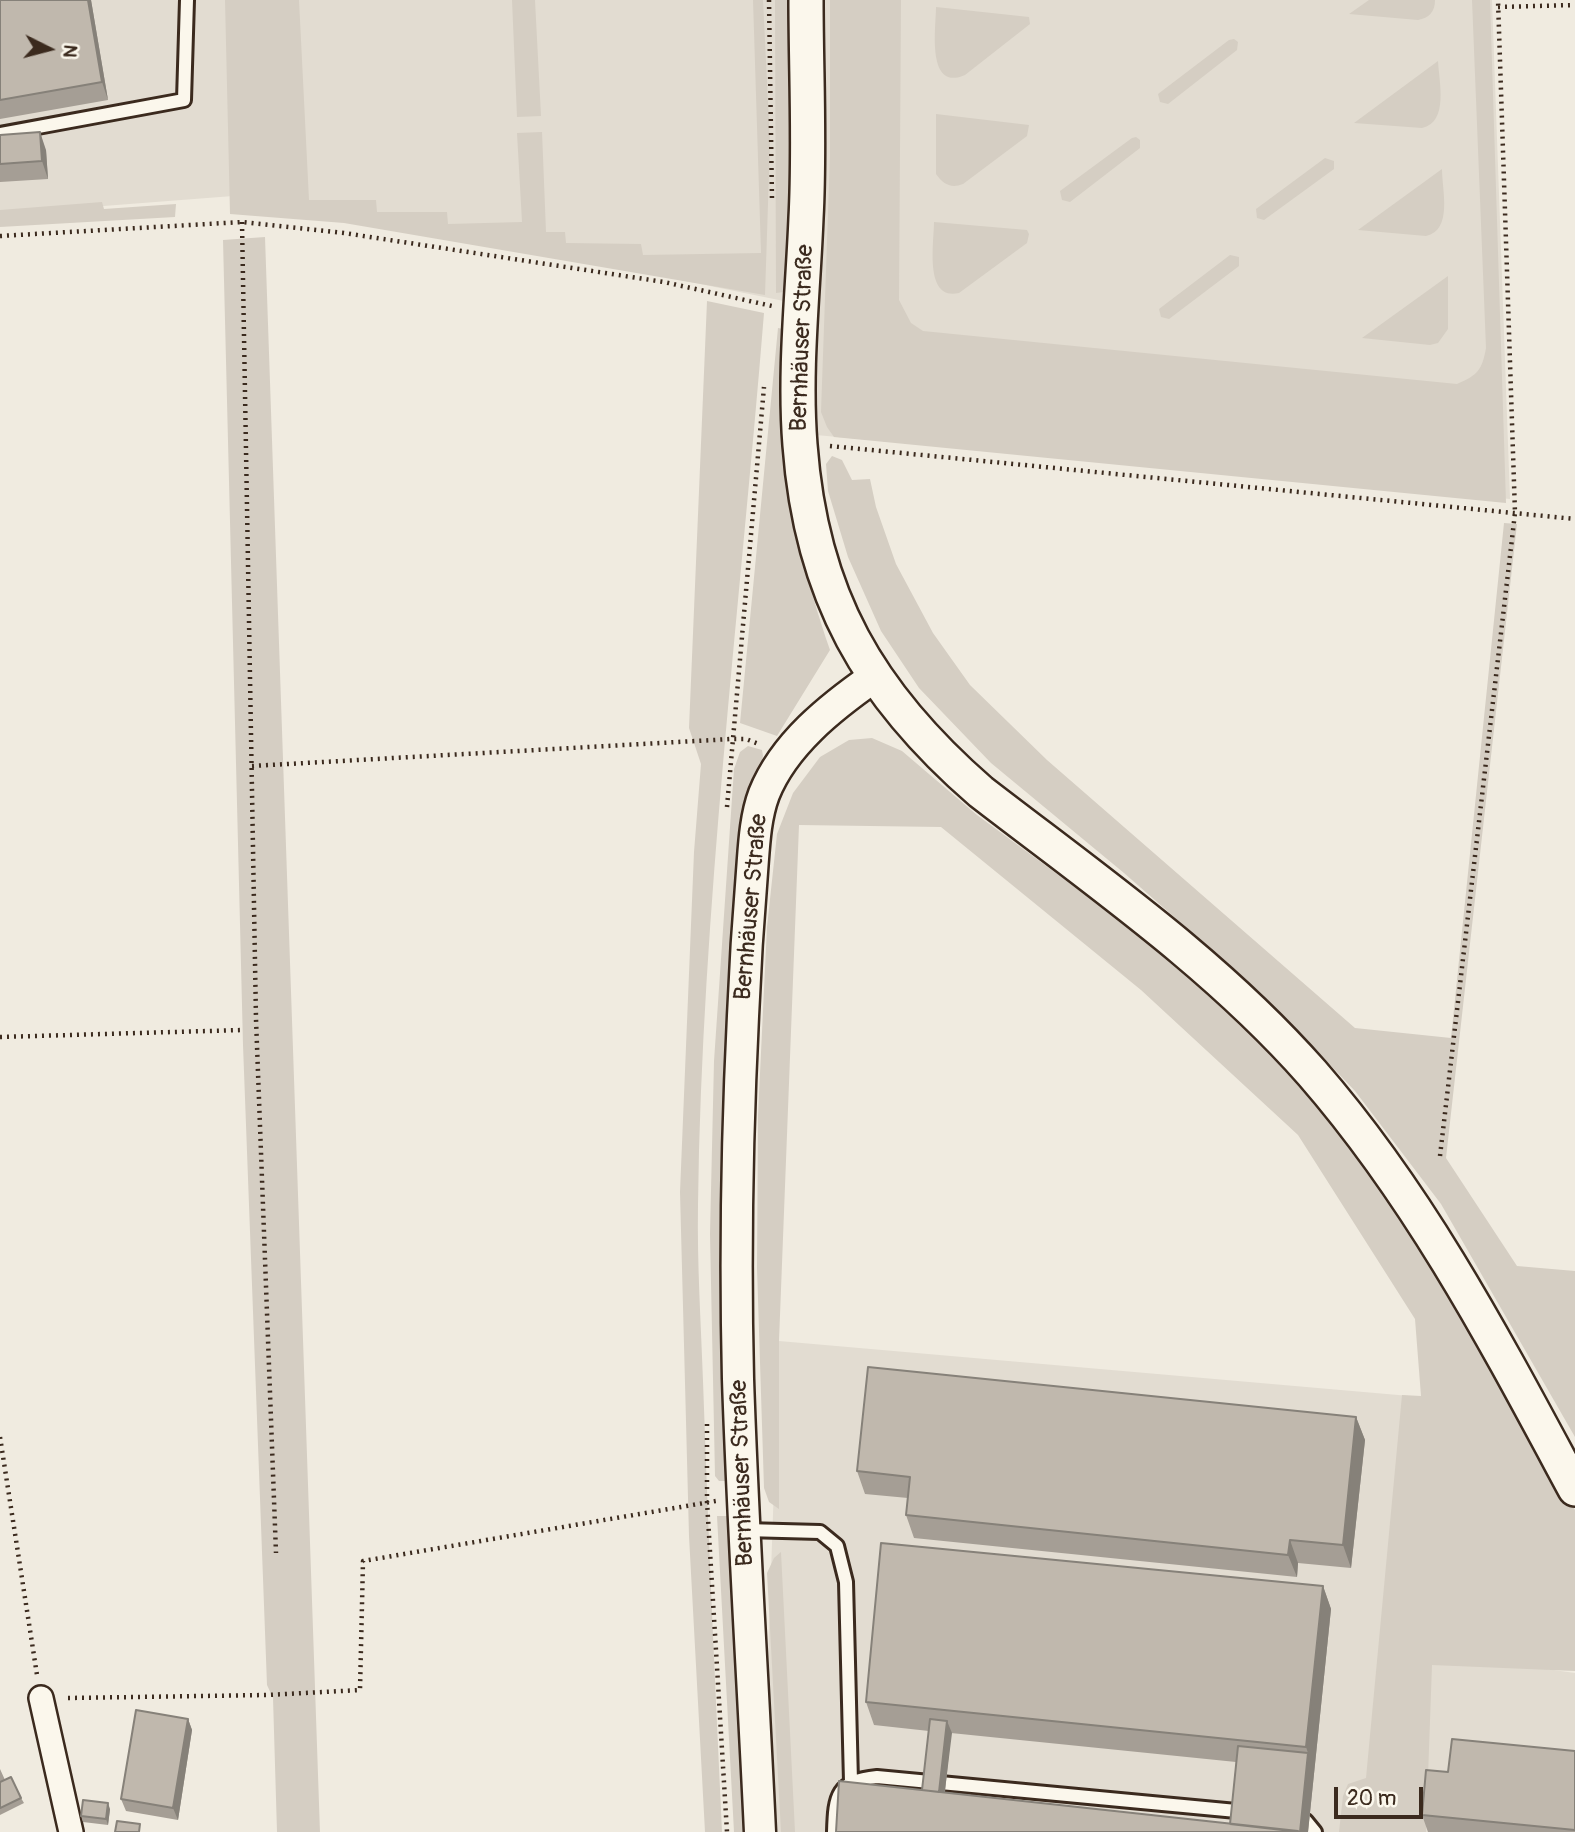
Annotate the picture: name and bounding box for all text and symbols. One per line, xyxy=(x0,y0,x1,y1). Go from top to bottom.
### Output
north arrow xyxy=(14,14,84,84)
text: N xyxy=(57,44,82,59)
street label: Bernhäuser Straße xyxy=(785,244,821,432)
street label: Bernhäuser Straße xyxy=(730,813,774,1001)
street label: Bernhäuser Straße xyxy=(725,1379,761,1567)
scale bar xyxy=(1337,1772,1426,1816)
text: 20 m xyxy=(1347,1785,1396,1812)

